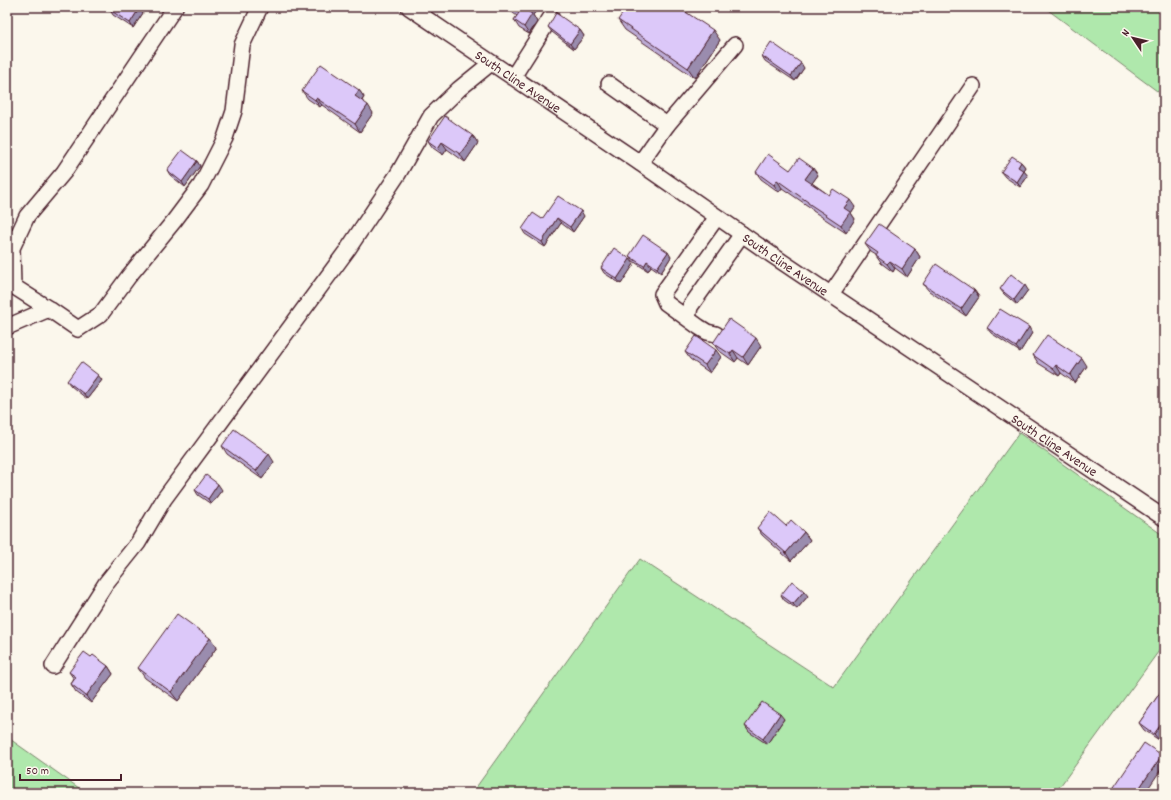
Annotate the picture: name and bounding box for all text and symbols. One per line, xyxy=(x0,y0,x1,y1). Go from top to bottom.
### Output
north arrow xyxy=(1113,18,1153,58)
text: N xyxy=(1118,26,1135,40)
street label: South Cline Avenue xyxy=(470,46,564,119)
street label: South Cline Avenue xyxy=(737,229,832,302)
street label: South Cline Avenue xyxy=(1006,410,1101,483)
scale bar xyxy=(20,756,121,782)
text: 50 m xyxy=(26,763,49,780)

